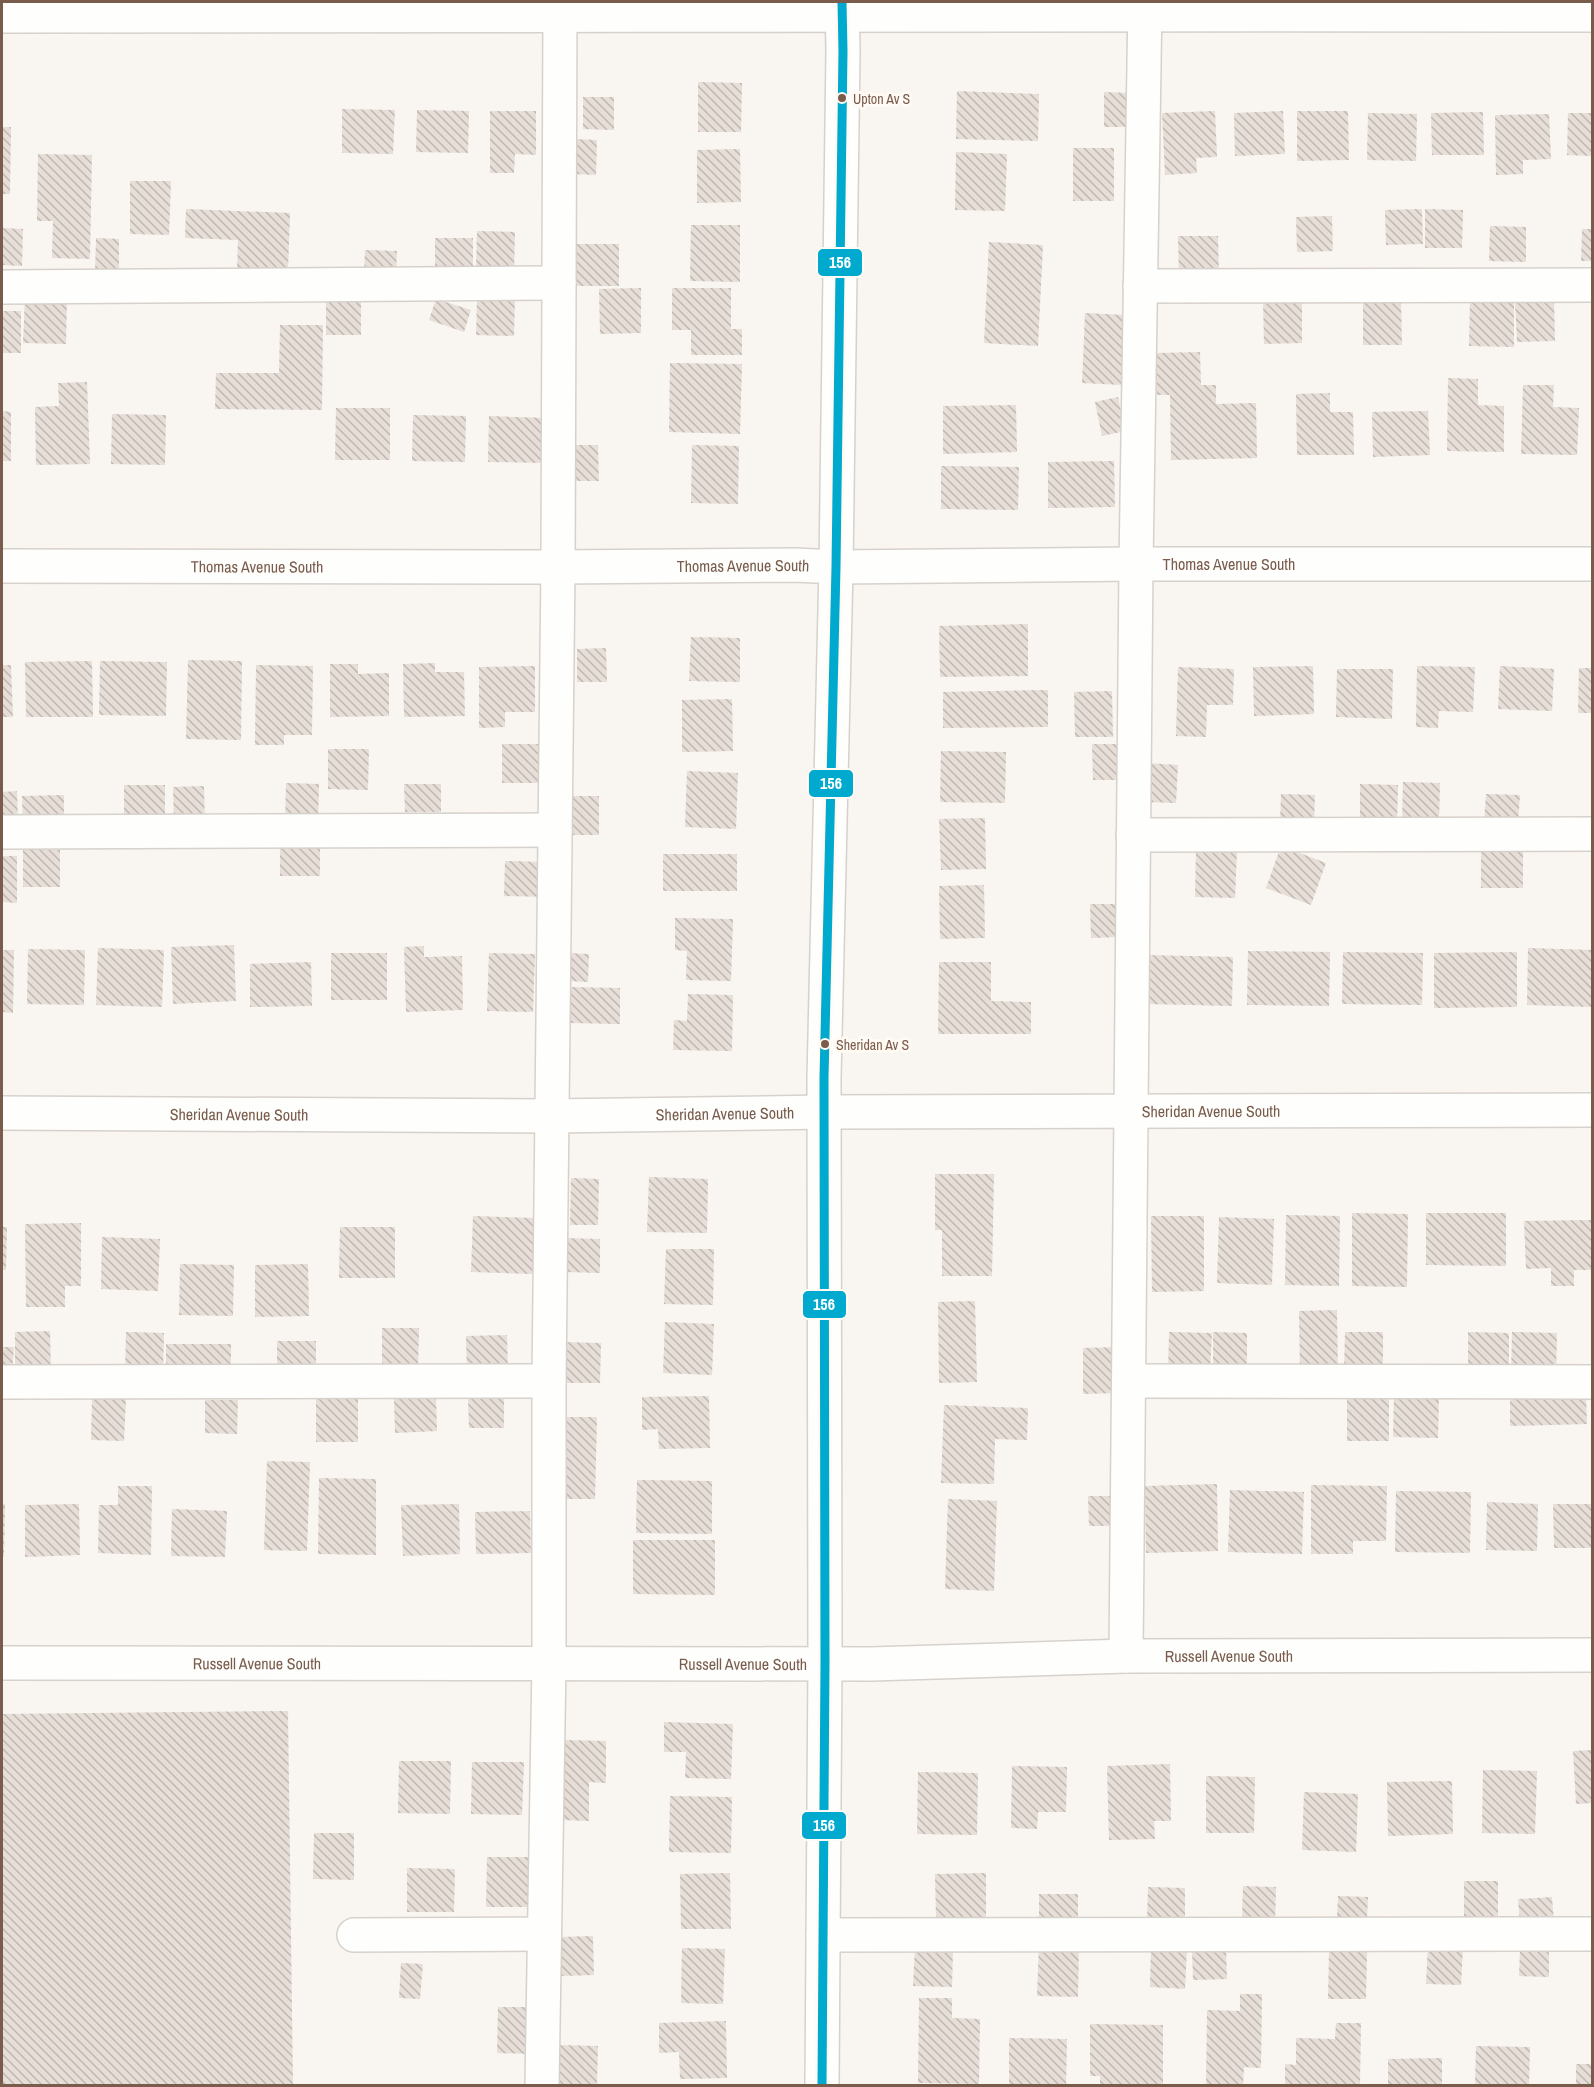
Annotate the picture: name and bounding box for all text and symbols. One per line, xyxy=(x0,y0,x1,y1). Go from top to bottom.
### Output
place label: Upton Av S xyxy=(853,90,911,108)
marker: Upton Av S xyxy=(836,92,848,104)
line badge: 156 xyxy=(817,248,863,277)
text: 156 xyxy=(829,251,851,273)
street label: Thomas Avenue South xyxy=(1163,553,1295,575)
street label: Thomas Avenue South xyxy=(677,554,810,577)
street label: Thomas Avenue South xyxy=(191,555,323,578)
line badge: 156 xyxy=(808,769,854,798)
text: 156 xyxy=(820,772,842,794)
place label: Sheridan Av S xyxy=(836,1036,910,1054)
marker: Sheridan Av S xyxy=(819,1038,831,1050)
street label: Sheridan Avenue South xyxy=(1142,1100,1280,1122)
street label: Sheridan Avenue South xyxy=(656,1101,794,1125)
street label: Sheridan Avenue South xyxy=(170,1103,308,1126)
line badge: 156 xyxy=(802,1290,847,1319)
text: 156 xyxy=(813,1293,835,1315)
street label: Russell Avenue South xyxy=(1165,1645,1293,1667)
street label: Russell Avenue South xyxy=(193,1652,321,1674)
street label: Russell Avenue South xyxy=(679,1653,807,1675)
line badge: 156 xyxy=(801,1811,847,1840)
text: 156 xyxy=(813,1814,835,1836)

